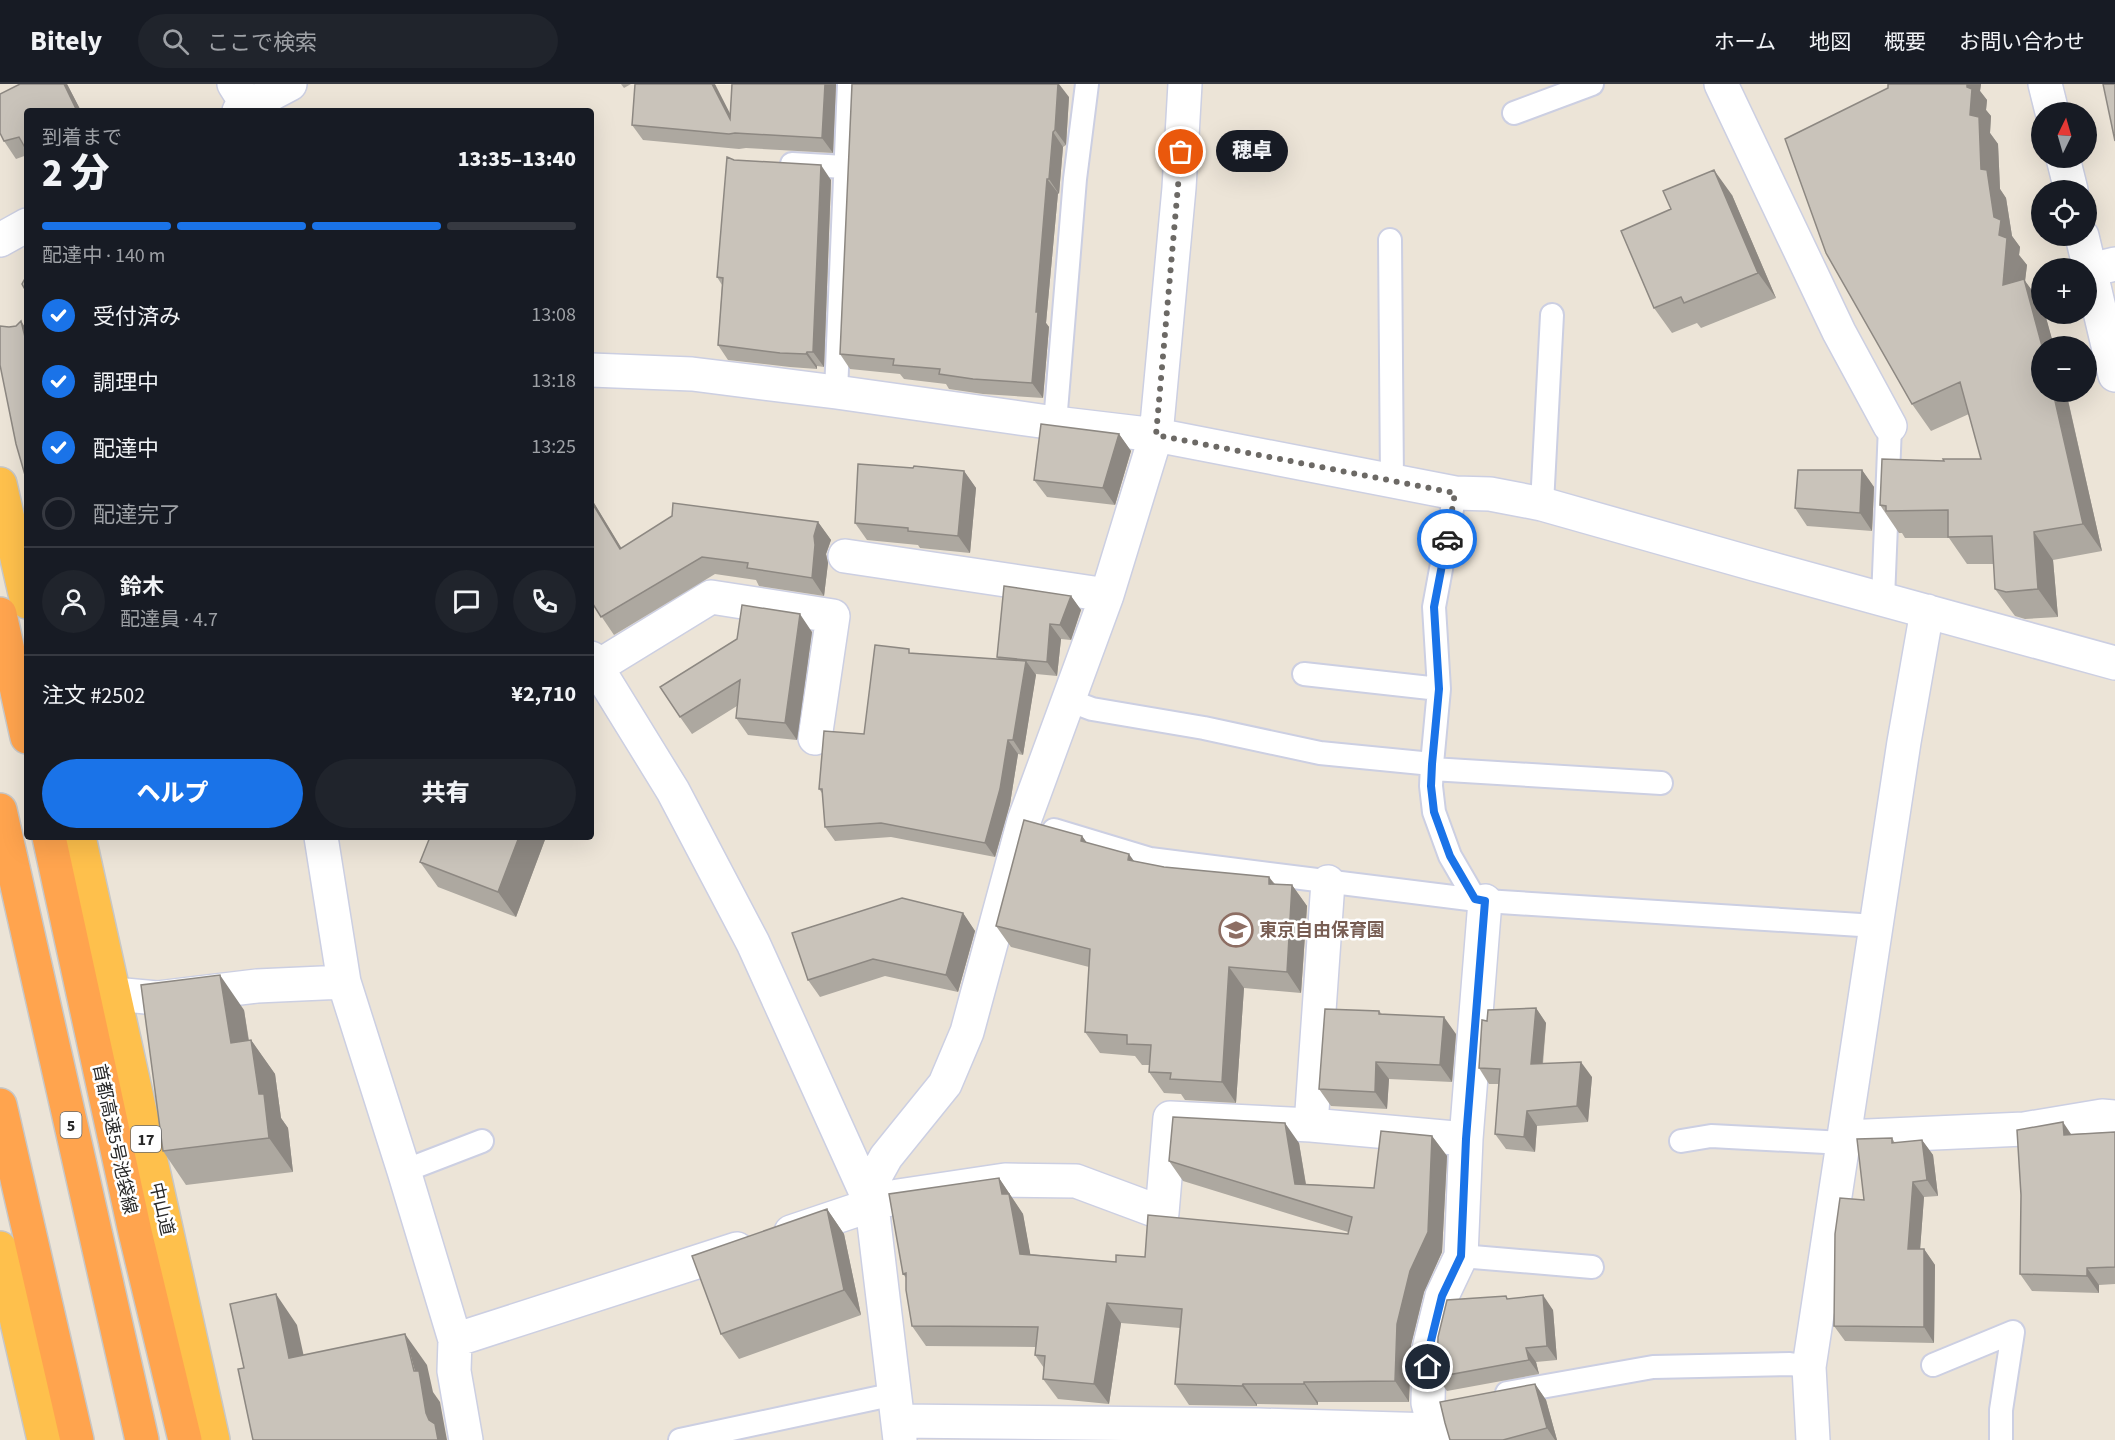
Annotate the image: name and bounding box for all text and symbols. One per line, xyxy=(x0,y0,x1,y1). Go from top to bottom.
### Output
search box xyxy=(138,14,558,68)
text: Bitely xyxy=(30,21,102,61)
icon: search xyxy=(159,25,192,58)
text: ここで検索 xyxy=(207,27,317,59)
text: ホーム xyxy=(1714,27,1776,57)
text: 地図 xyxy=(1809,27,1851,57)
text: 概要 xyxy=(1884,27,1926,57)
text: お問い合わせ xyxy=(1959,27,2085,57)
north arrow xyxy=(2031,102,2097,168)
map controls xyxy=(2031,102,2097,402)
text: 到着まで xyxy=(42,124,122,152)
pin xyxy=(1155,126,1206,177)
callout: 穂卓 xyxy=(1217,131,1289,173)
icon: bag xyxy=(1164,135,1197,168)
text: 穂卓 xyxy=(1232,137,1272,165)
text: 13:35–13:40 xyxy=(458,143,576,175)
text: 2 分 xyxy=(42,146,110,202)
button: locate xyxy=(2031,180,2097,246)
text: 配達中 · 140 m xyxy=(42,242,165,270)
button: + xyxy=(2031,258,2097,324)
icon: check xyxy=(42,299,75,332)
text: 受付済み xyxy=(93,301,181,333)
text: 13:08 xyxy=(531,301,576,329)
button: − xyxy=(2031,336,2097,402)
icon: check xyxy=(42,365,75,398)
text: 調理中 xyxy=(93,367,159,399)
text: 13:18 xyxy=(531,367,576,395)
icon: check xyxy=(42,431,75,464)
text: 配達中 xyxy=(93,433,159,465)
text: 13:25 xyxy=(531,433,576,461)
text: 配達完了 xyxy=(93,499,181,531)
courier xyxy=(1417,509,1477,569)
icon: car xyxy=(1431,523,1464,556)
button: person xyxy=(42,570,105,633)
button: chat xyxy=(435,570,498,633)
button: phone xyxy=(513,570,576,633)
text: 鈴木 xyxy=(120,571,164,603)
text: 配達員 · 4.7 xyxy=(120,606,218,634)
text: ¥2,710 xyxy=(511,678,576,710)
text: 注文 #2502 xyxy=(42,680,145,712)
button: ヘルプ xyxy=(42,759,303,828)
button: 共有 xyxy=(315,759,576,828)
school or university icon: 東京自由保育園 xyxy=(1218,912,1254,948)
place label: 東京自由保育園 xyxy=(1259,918,1385,943)
street label: 首都高速5号池袋線 xyxy=(86,1062,143,1217)
road number: 5 xyxy=(60,1112,82,1138)
road number: 17 xyxy=(131,1126,161,1152)
street label: 中山道 xyxy=(143,1180,180,1238)
pin xyxy=(1402,1341,1453,1392)
icon: home xyxy=(1411,1350,1444,1383)

